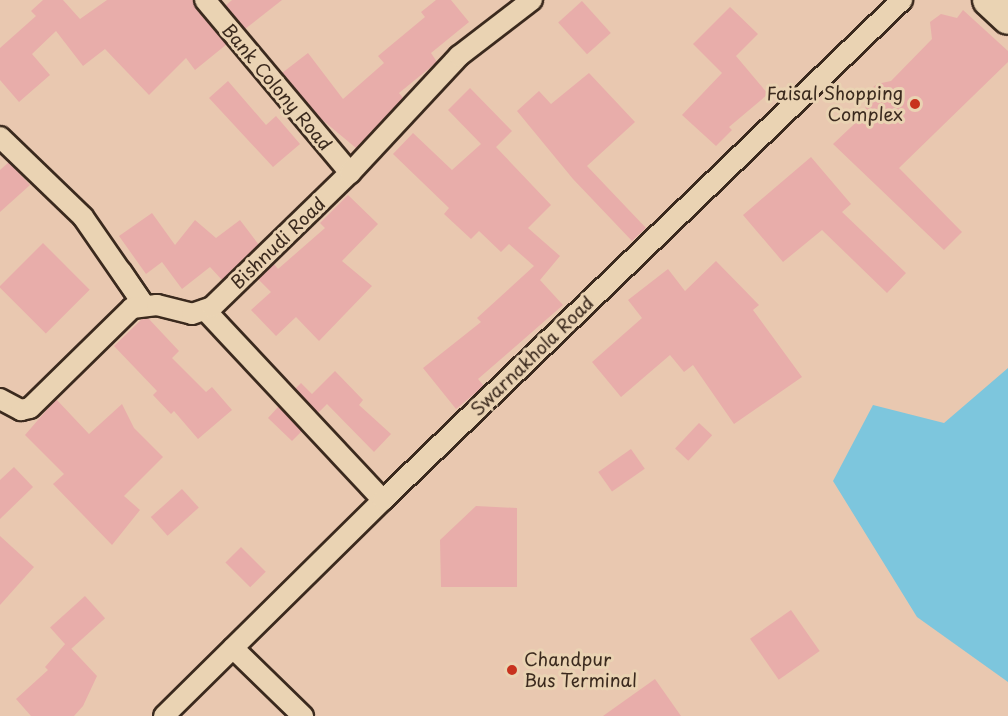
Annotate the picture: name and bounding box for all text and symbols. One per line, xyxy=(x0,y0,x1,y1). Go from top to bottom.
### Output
street label: Bank Colony Road xyxy=(217,19,337,155)
place label: Faisal Shopping Complex xyxy=(766,83,903,125)
marker: Faisal Shopping Complex xyxy=(908,97,922,111)
street label: Bishnudi Road xyxy=(227,193,329,293)
street label: Swarnakhola Road xyxy=(466,291,598,421)
place label: Chandpur Bus Terminal xyxy=(524,649,637,692)
marker: Chandpur Bus Terminal xyxy=(505,663,519,677)

